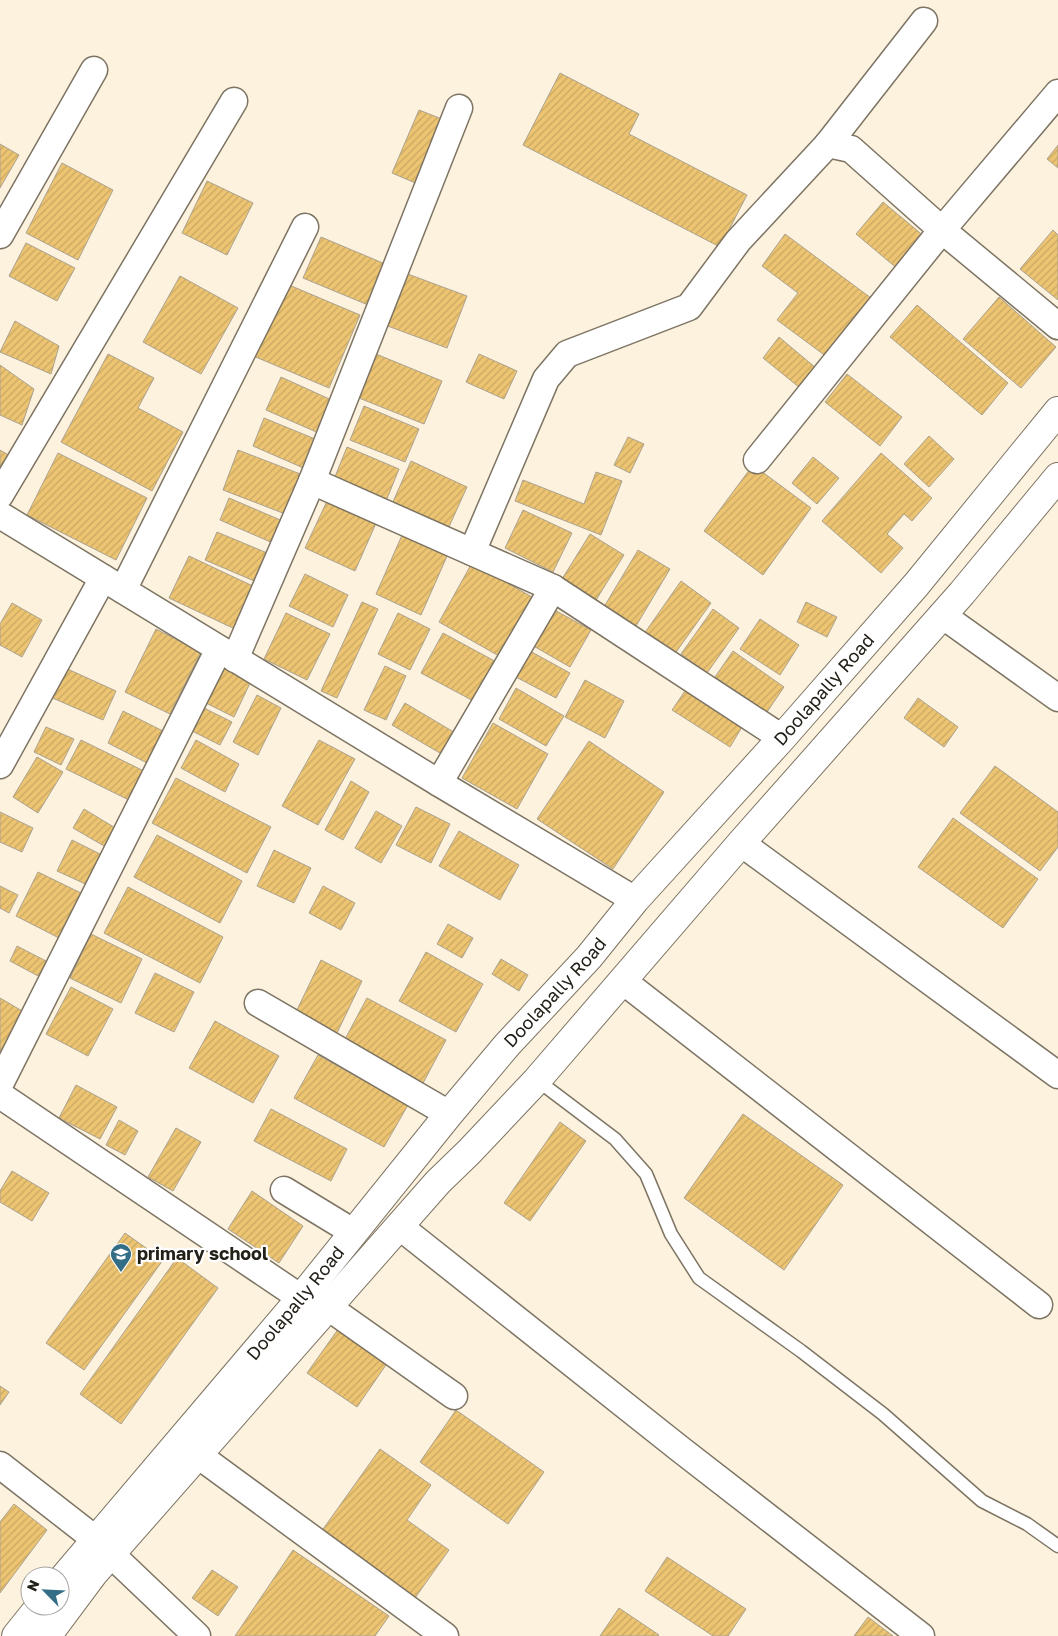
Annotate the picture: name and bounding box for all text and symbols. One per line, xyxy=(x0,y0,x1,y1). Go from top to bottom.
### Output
street label: Doolapally Road xyxy=(769,629,878,750)
street label: Doolapally Road xyxy=(499,933,610,1051)
street label: Doolapally Road xyxy=(241,1241,348,1364)
school or university icon: primary school xyxy=(109,1242,133,1273)
place label: primary school xyxy=(137,1242,268,1264)
north arrow xyxy=(20,1566,70,1616)
text: N xyxy=(23,1577,43,1594)

